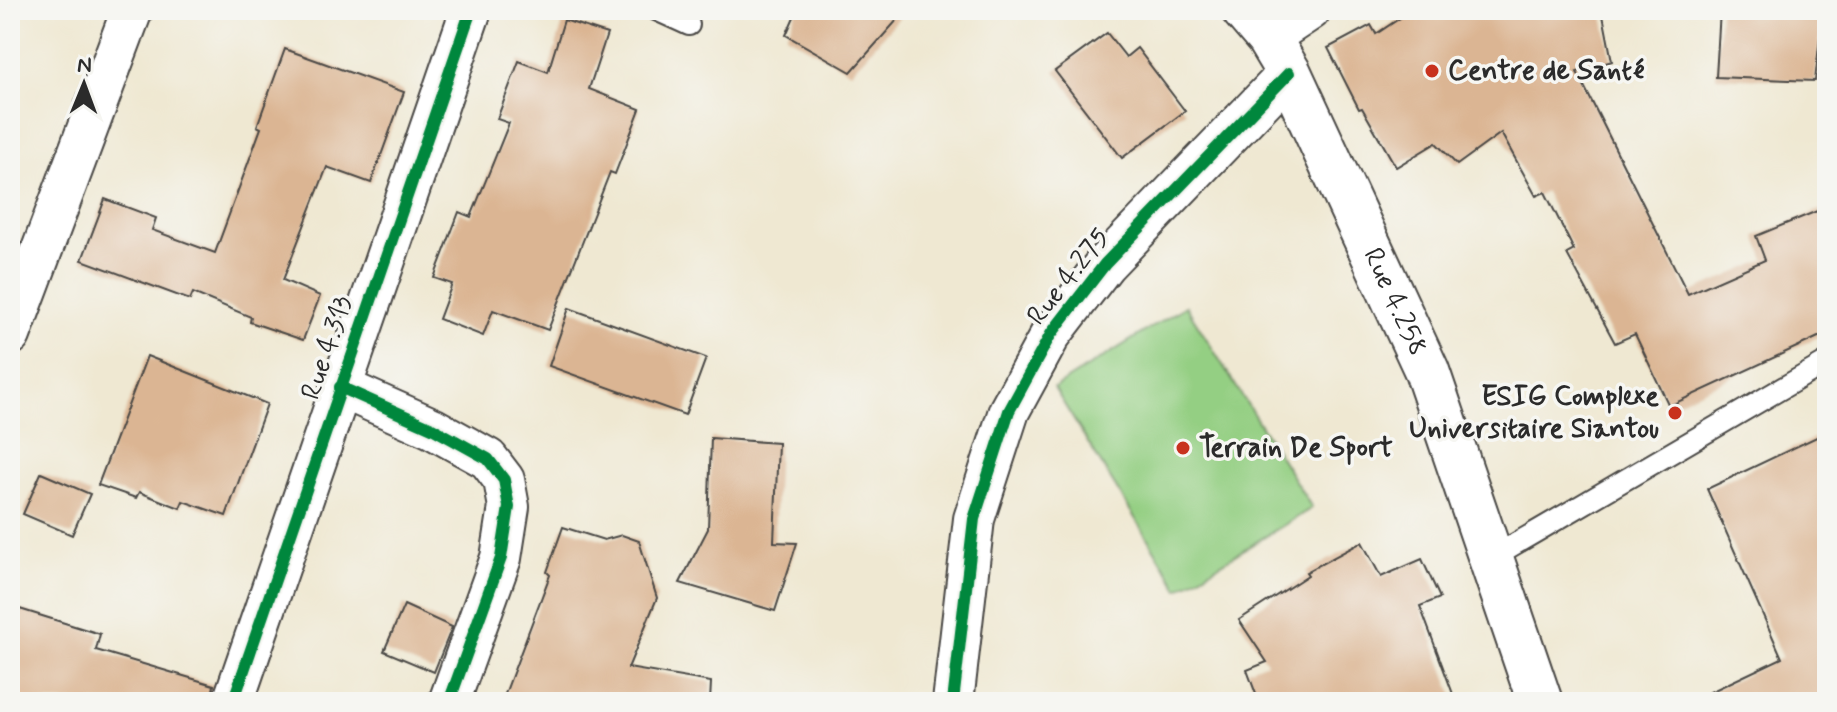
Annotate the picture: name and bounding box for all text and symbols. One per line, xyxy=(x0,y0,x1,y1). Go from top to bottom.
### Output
north arrow xyxy=(44,44,124,124)
text: N xyxy=(77,52,92,80)
place label: Centre de Santé xyxy=(1448,53,1645,90)
marker: Centre de Santé xyxy=(1423,62,1441,80)
street label: Rue 4.275 xyxy=(1019,220,1119,334)
street label: Rue 4.258 xyxy=(1354,242,1436,362)
street label: Rue 4.313 xyxy=(293,291,363,405)
place label: ESIG Complexe Universitaire Siantou xyxy=(1409,379,1659,448)
marker: ESIG Complexe Universitaire Siantou xyxy=(1666,404,1684,422)
place label: Terrain De Sport xyxy=(1199,430,1393,467)
marker: Terrain De Sport xyxy=(1174,439,1192,457)

